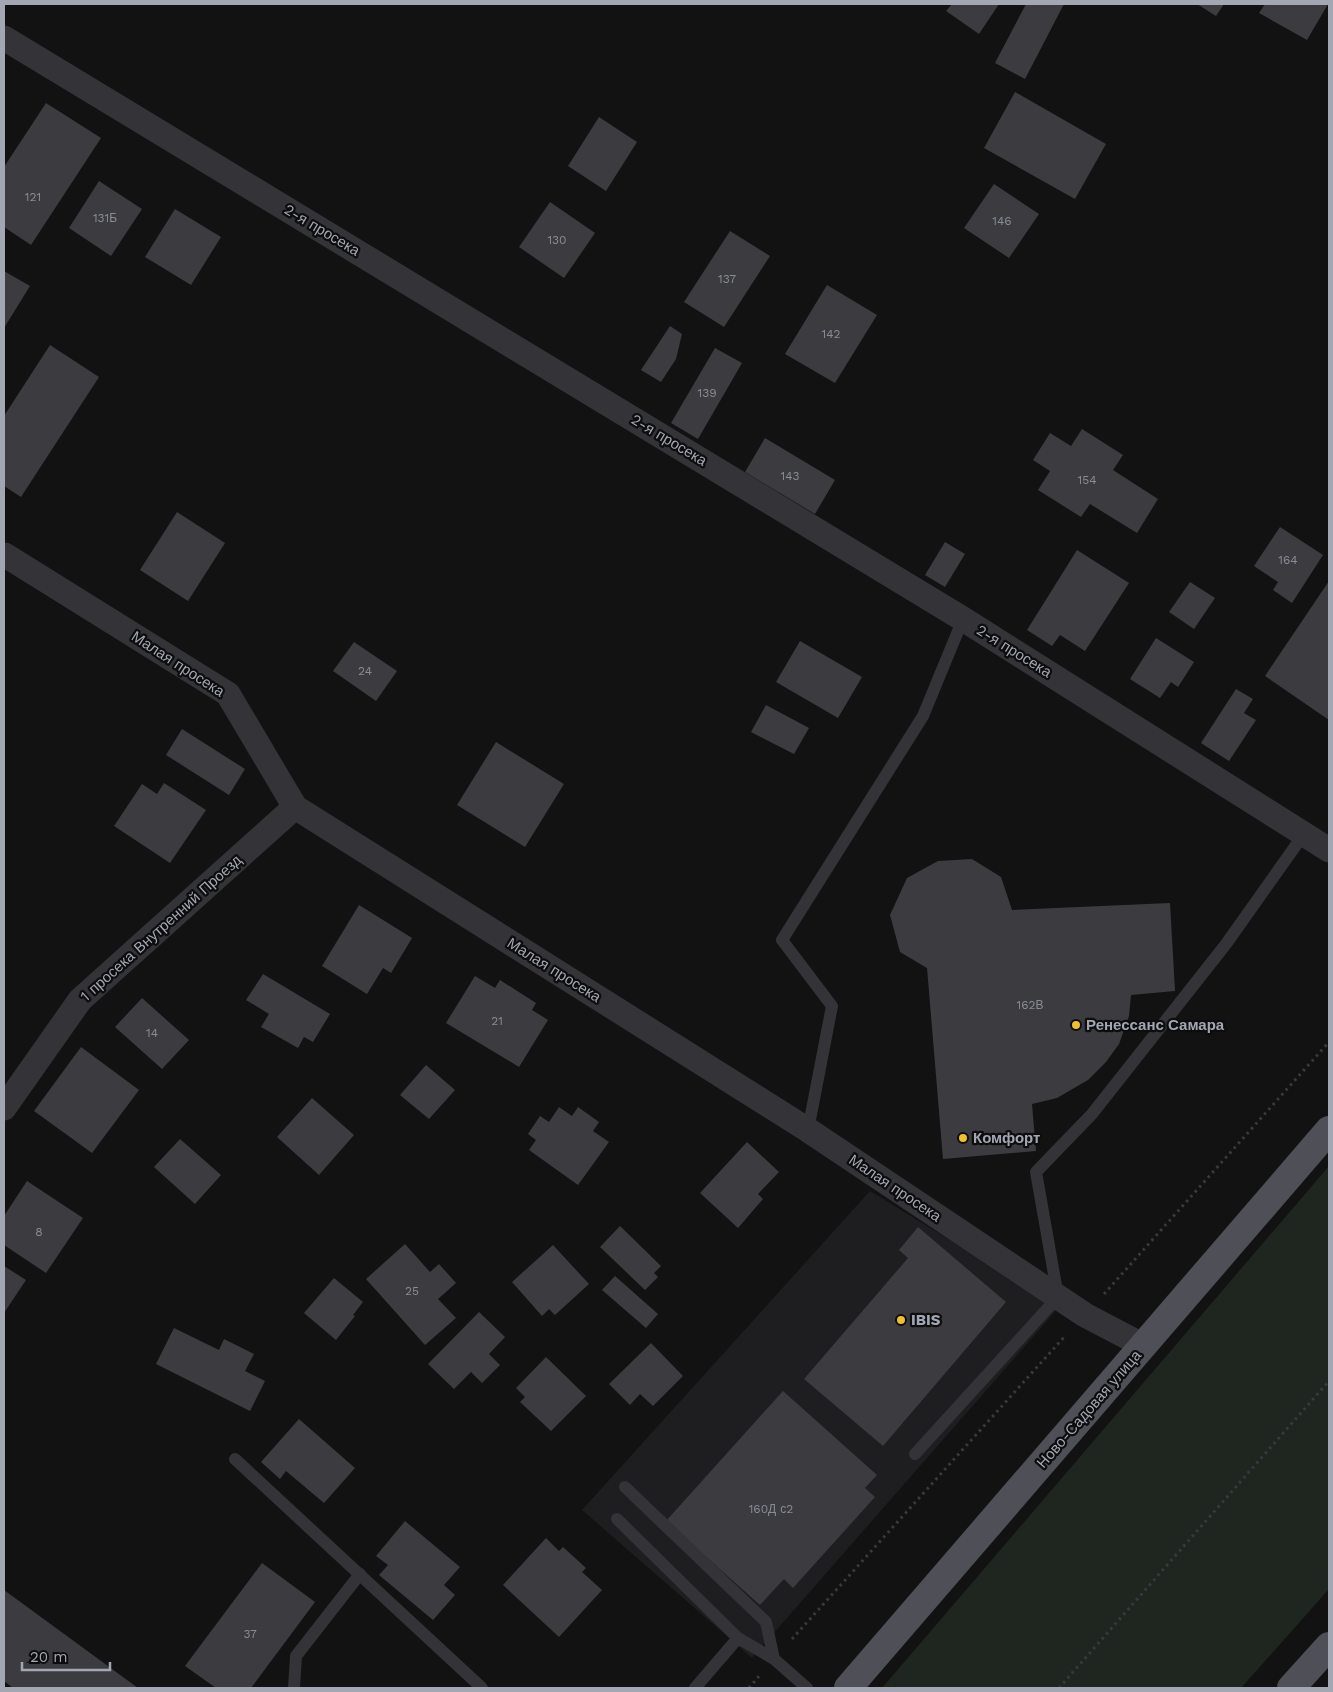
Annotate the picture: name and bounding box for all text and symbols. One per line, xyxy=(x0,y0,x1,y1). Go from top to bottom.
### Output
house number: 121 xyxy=(25,190,41,204)
street label: 2-я просека xyxy=(281,200,364,260)
house number: 131Б xyxy=(93,211,117,225)
house number: 146 xyxy=(992,214,1012,228)
house number: 130 xyxy=(547,233,567,247)
house number: 137 xyxy=(718,272,736,286)
house number: 142 xyxy=(821,327,841,341)
house number: 139 xyxy=(697,386,717,400)
street label: 2-я просека xyxy=(628,410,711,470)
house number: 143 xyxy=(780,469,800,483)
house number: 154 xyxy=(1078,473,1097,487)
house number: 164 xyxy=(1278,553,1298,567)
street label: 2-я просека xyxy=(973,621,1055,682)
street label: Малая просека xyxy=(128,627,228,701)
house number: 24 xyxy=(358,664,372,678)
street label: 1 просека Внутренний Проезд xyxy=(77,851,245,1005)
street label: Малая просека xyxy=(504,934,605,1006)
house number: 162В xyxy=(1017,998,1043,1012)
house number: 21 xyxy=(491,1014,503,1028)
place label: Ренессанс Самара xyxy=(1086,1016,1225,1034)
marker: Ренессанс Самара xyxy=(1070,1019,1082,1031)
house number: 14 xyxy=(146,1026,158,1040)
place label: Комфорт xyxy=(973,1129,1040,1147)
marker: Комфорт xyxy=(957,1132,969,1144)
street label: Малая просека xyxy=(846,1151,945,1226)
house number: 8 xyxy=(35,1225,43,1239)
house number: 25 xyxy=(405,1284,419,1298)
place label: IBIS xyxy=(911,1311,941,1329)
marker: IBIS xyxy=(895,1314,907,1326)
street label: Ново-Садовая улица xyxy=(1033,1346,1145,1472)
house number: 160Д с2 xyxy=(749,1502,793,1516)
house number: 37 xyxy=(243,1627,257,1641)
scale bar xyxy=(22,1640,110,1672)
text: 20 m xyxy=(30,1648,68,1666)

